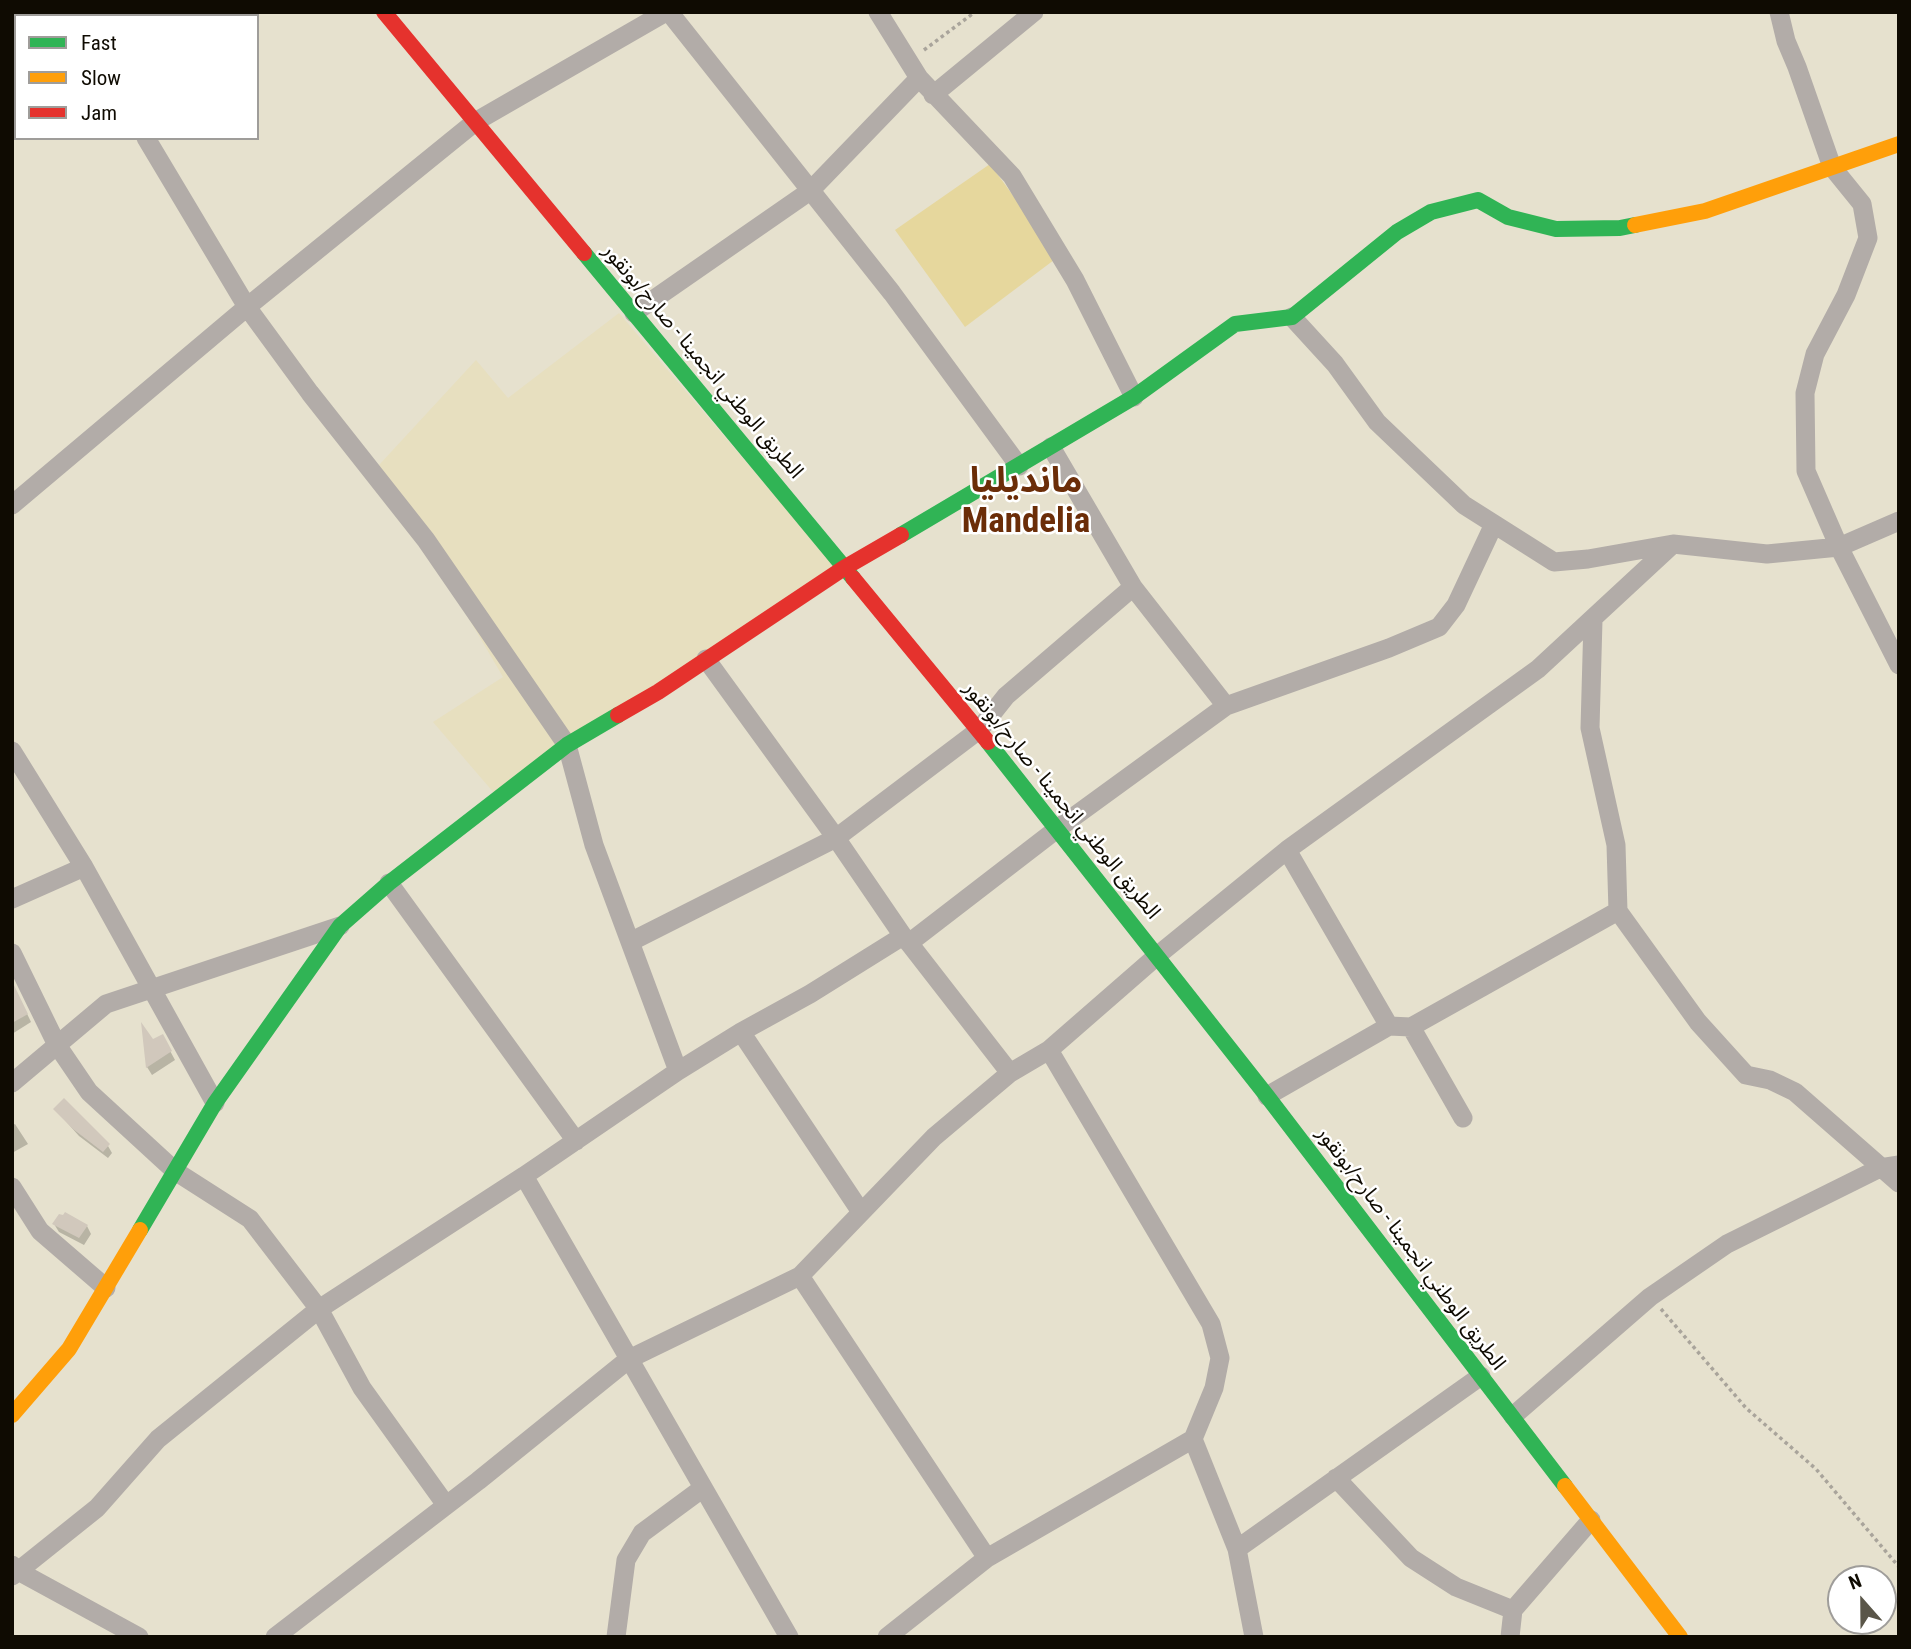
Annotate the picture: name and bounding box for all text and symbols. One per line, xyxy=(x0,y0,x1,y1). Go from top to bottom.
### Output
legend xyxy=(14,14,259,140)
text: Fast xyxy=(81,31,117,55)
text: Slow xyxy=(81,66,121,90)
text: Jam xyxy=(81,101,117,125)
street label: الطريق الوطني انجمينا - صارح/بونقور xyxy=(596,240,808,484)
district label: مانديليا Mandelia xyxy=(962,462,1090,544)
street label: الطريق الوطني انجمينا - صارح/بونقور xyxy=(957,677,1165,925)
street label: الطريق الوطني انجمينا - صارح/بونقور xyxy=(1310,1122,1510,1376)
north arrow xyxy=(1827,1565,1897,1635)
text: N xyxy=(1845,1569,1865,1595)

